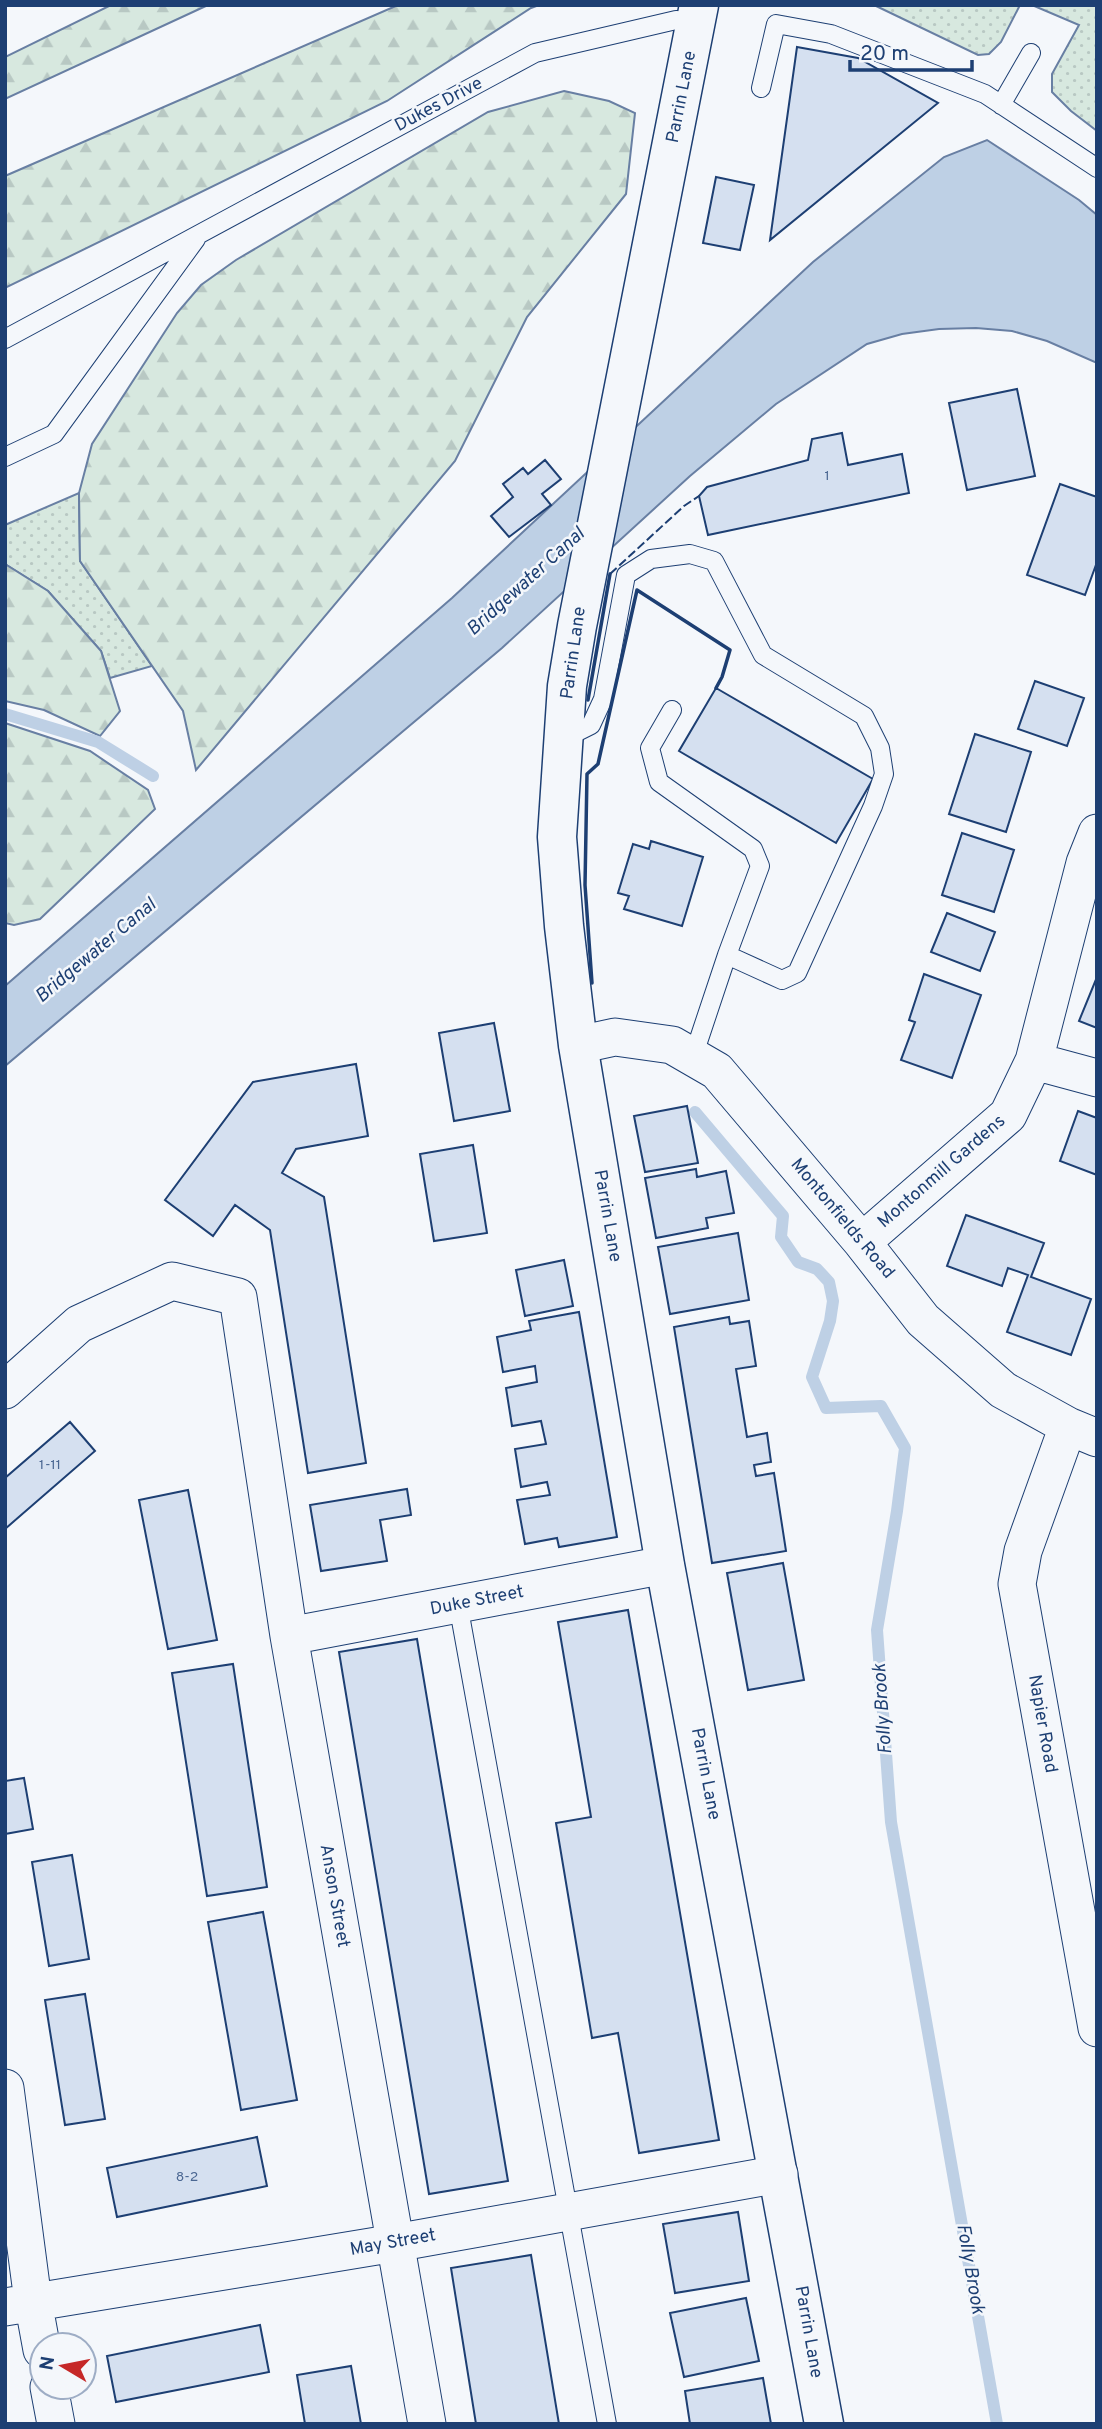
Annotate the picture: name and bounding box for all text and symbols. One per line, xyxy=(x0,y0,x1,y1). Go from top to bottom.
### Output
scale bar xyxy=(850,28,972,72)
text: 20 m xyxy=(860,41,909,68)
street label: Parrin Lane xyxy=(662,49,702,145)
street label: Dukes Drive xyxy=(391,72,487,138)
house number: 1 xyxy=(824,468,830,485)
water label: Bridgewater Canal xyxy=(462,522,591,641)
street label: Parrin Lane xyxy=(556,605,592,701)
water label: Bridgewater Canal xyxy=(30,893,162,1009)
street label: Montonmill Gardens xyxy=(873,1110,1011,1234)
street label: Montonfields Road xyxy=(785,1154,899,1284)
street label: Parrin Lane xyxy=(588,1168,626,1264)
house number: 1-11 xyxy=(39,1457,61,1474)
street label: Duke Street xyxy=(428,1581,526,1621)
water label: Folly Brook xyxy=(868,1662,898,1755)
street label: Napier Road xyxy=(1022,1673,1062,1775)
street label: Parrin Lane xyxy=(685,1726,725,1822)
street label: Anson Street xyxy=(314,1843,354,1949)
house number: 8-2 xyxy=(176,2169,198,2186)
water label: Folly Brook xyxy=(950,2222,990,2316)
street label: May Street xyxy=(348,2224,438,2262)
street label: Parrin Lane xyxy=(789,2284,827,2380)
north arrow xyxy=(28,2331,98,2401)
text: N xyxy=(35,2355,61,2372)

